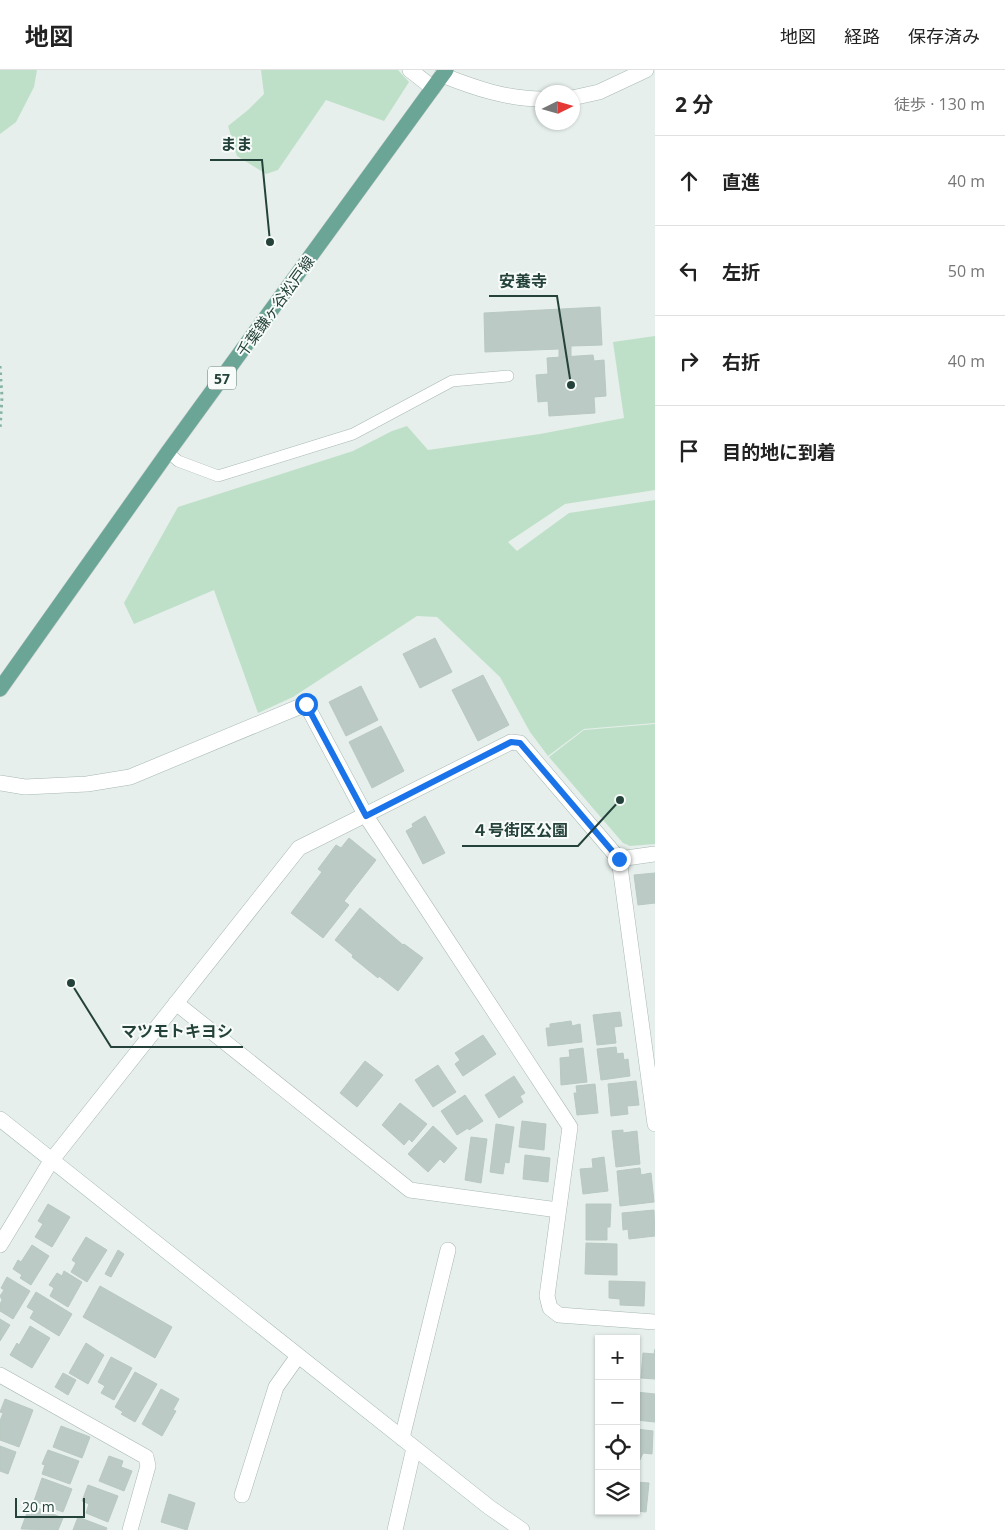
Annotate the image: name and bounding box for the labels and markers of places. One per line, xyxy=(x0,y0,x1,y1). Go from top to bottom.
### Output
callout: まま xyxy=(210,129,262,160)
callout: 安養寺 xyxy=(489,265,557,296)
callout: ４号街区公園 xyxy=(462,815,578,846)
callout: マツモトキヨシ xyxy=(111,1016,243,1047)

